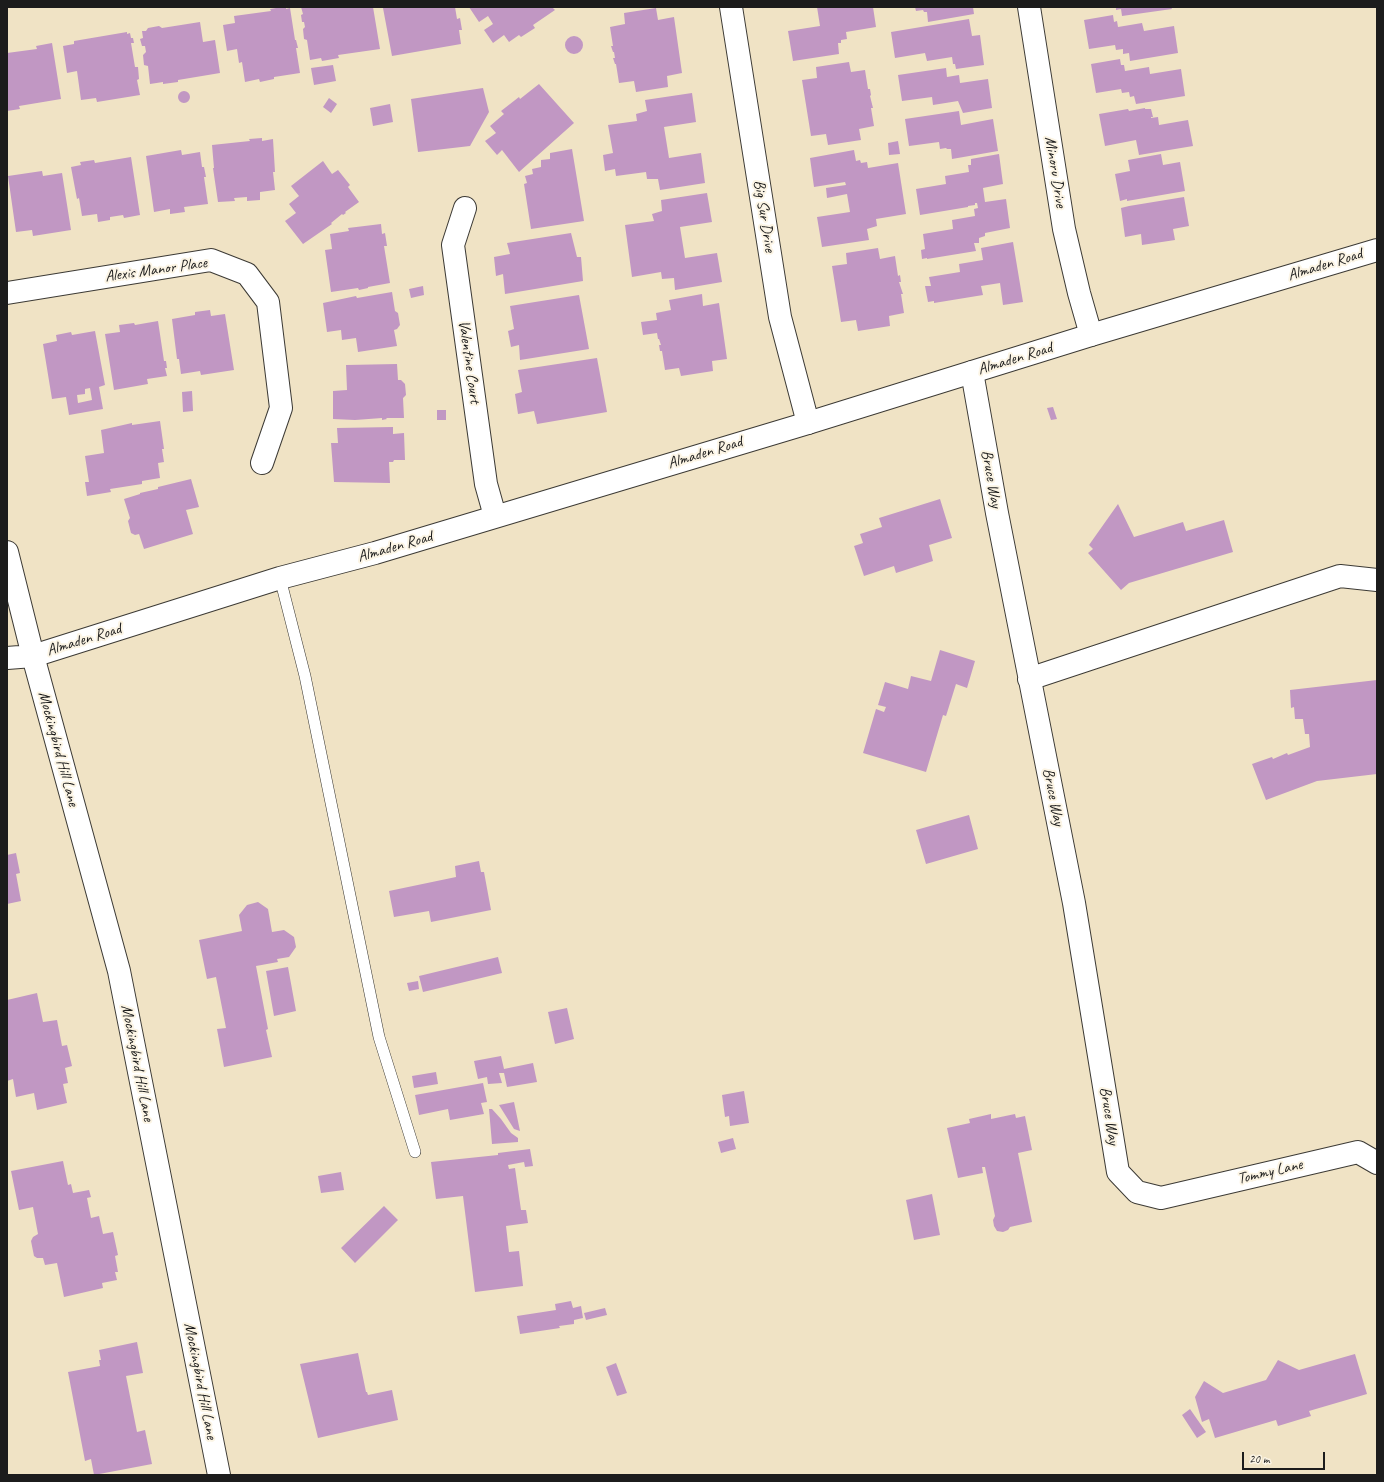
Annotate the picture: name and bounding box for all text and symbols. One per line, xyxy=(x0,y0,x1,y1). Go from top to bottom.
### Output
street label: Minoru Drive xyxy=(1040,135,1070,209)
street label: Big Sur Drive xyxy=(749,179,779,253)
street label: Almaden Road xyxy=(1285,245,1365,285)
street label: Alexis Manor Place xyxy=(104,253,208,287)
street label: Valentine Court xyxy=(454,319,484,405)
street label: Almaden Road xyxy=(975,339,1055,379)
street label: Almaden Road xyxy=(665,433,745,473)
street label: Bruce Way xyxy=(976,449,1006,509)
street label: Almaden Road xyxy=(355,527,435,567)
street label: Almaden Road xyxy=(44,620,124,660)
street label: Mockingbird Hill Lane xyxy=(33,689,83,809)
street label: Bruce Way xyxy=(1038,767,1068,827)
street label: Mockingbird Hill Lane xyxy=(116,1003,158,1123)
street label: Bruce Way xyxy=(1095,1086,1123,1146)
street label: Tommy Lane xyxy=(1236,1155,1304,1189)
street label: Mockingbird Hill Lane xyxy=(179,1321,221,1441)
scale bar xyxy=(1244,1444,1327,1470)
text: 20 m xyxy=(1249,1451,1269,1467)

